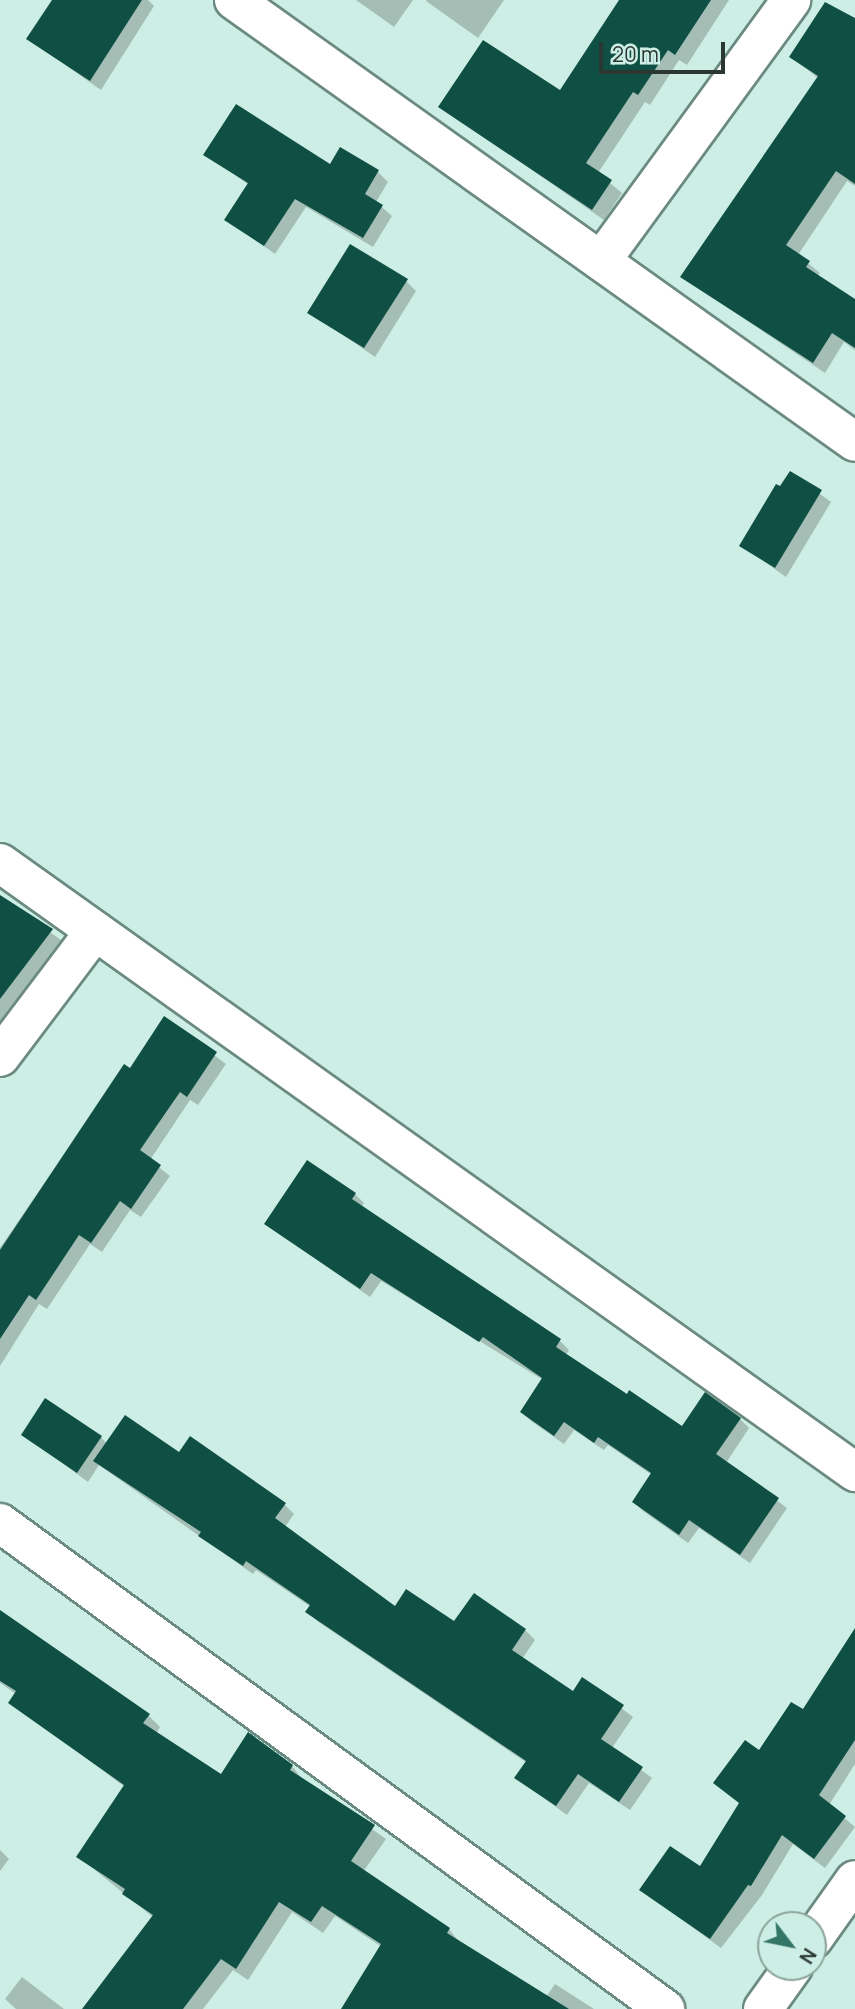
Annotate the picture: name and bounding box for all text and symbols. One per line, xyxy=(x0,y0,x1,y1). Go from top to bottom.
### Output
scale bar xyxy=(603,28,729,72)
text: 20 m xyxy=(612,40,659,68)
north arrow xyxy=(757,1911,827,1981)
text: N xyxy=(793,1943,823,1969)

